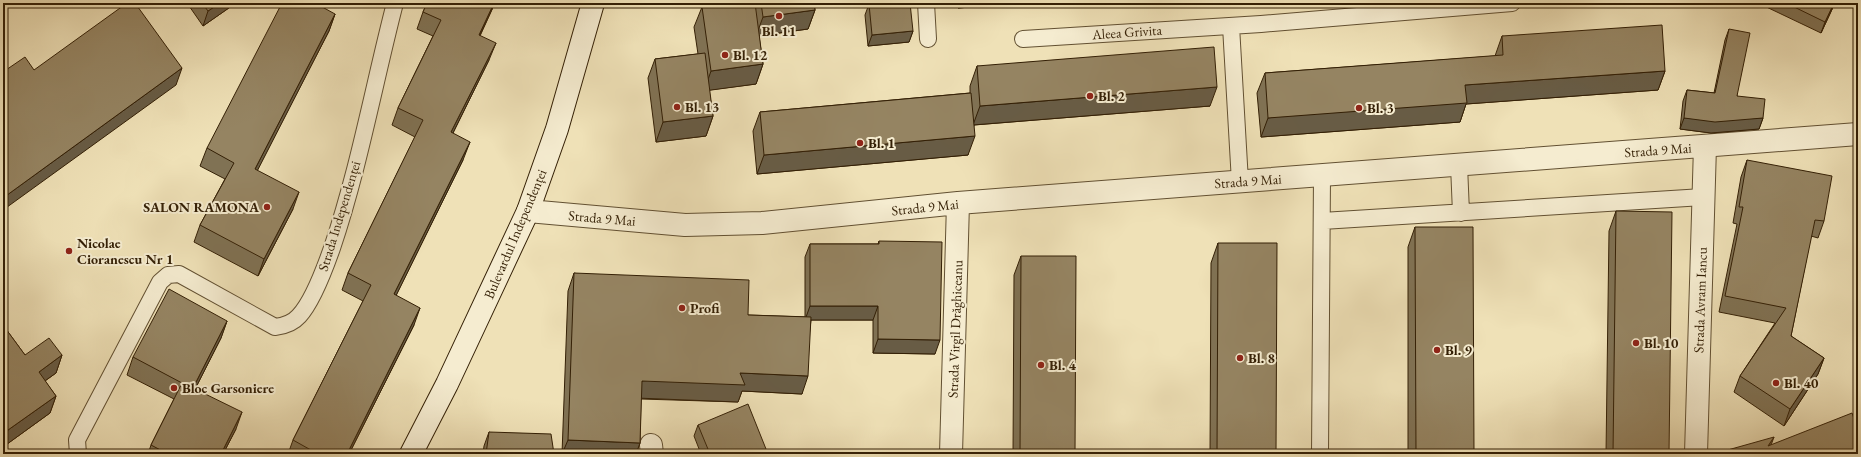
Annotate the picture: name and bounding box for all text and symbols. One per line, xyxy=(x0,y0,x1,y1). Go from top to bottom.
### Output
marker: Bl. 11 xyxy=(774,11,784,21)
street label: Aleea Grivita xyxy=(1090,21,1163,43)
place label: Bl. 11 xyxy=(762,22,796,40)
place label: Bl. 12 xyxy=(733,46,768,64)
marker: Bl. 12 xyxy=(720,50,730,60)
place label: Bl. 2 xyxy=(1098,87,1126,105)
marker: Bl. 2 xyxy=(1085,91,1095,101)
place label: Bl. 13 xyxy=(685,98,719,116)
place label: Bl. 3 xyxy=(1367,99,1394,117)
marker: Bl. 13 xyxy=(672,102,682,112)
marker: Bl. 3 xyxy=(1354,103,1364,113)
place label: Bl. 1 xyxy=(868,134,895,152)
marker: Bl. 1 xyxy=(855,138,865,148)
street label: Strada 9 Mai xyxy=(1624,139,1693,161)
street label: Strada Independenței xyxy=(314,158,365,273)
street label: Bulevardul Independenței xyxy=(480,166,551,302)
street label: Strada 9 Mai xyxy=(1214,170,1283,192)
street label: Strada 9 Mai xyxy=(890,194,960,219)
place label: SALON RAMONA xyxy=(143,198,260,216)
marker: SALON RAMONA xyxy=(262,202,272,212)
street label: Strada 9 Mai xyxy=(568,206,637,230)
place label: Nicolae Cioranescu Nr 1 xyxy=(77,234,173,268)
marker: Nicolae Cioranescu Nr 1 xyxy=(64,246,74,256)
street label: Strada Avram Iancu xyxy=(1689,246,1711,353)
street label: Strada Virgil Drăghiceanu xyxy=(944,259,966,398)
place label: Profi xyxy=(690,299,720,317)
marker: Profi xyxy=(677,303,687,313)
place label: Bl. 10 xyxy=(1644,334,1679,352)
marker: Bl. 10 xyxy=(1631,338,1641,348)
place label: Bl. 9 xyxy=(1445,341,1473,359)
marker: Bl. 9 xyxy=(1432,345,1442,355)
place label: Bl. 8 xyxy=(1248,349,1275,367)
marker: Bl. 8 xyxy=(1235,353,1245,363)
place label: Bl. 4 xyxy=(1049,356,1077,374)
marker: Bl. 4 xyxy=(1036,360,1046,370)
place label: Bl. 40 xyxy=(1784,374,1819,392)
marker: Bl. 40 xyxy=(1771,378,1781,388)
place label: Bloc Garsoniere xyxy=(182,379,274,397)
marker: Bloc Garsoniere xyxy=(169,383,179,393)

